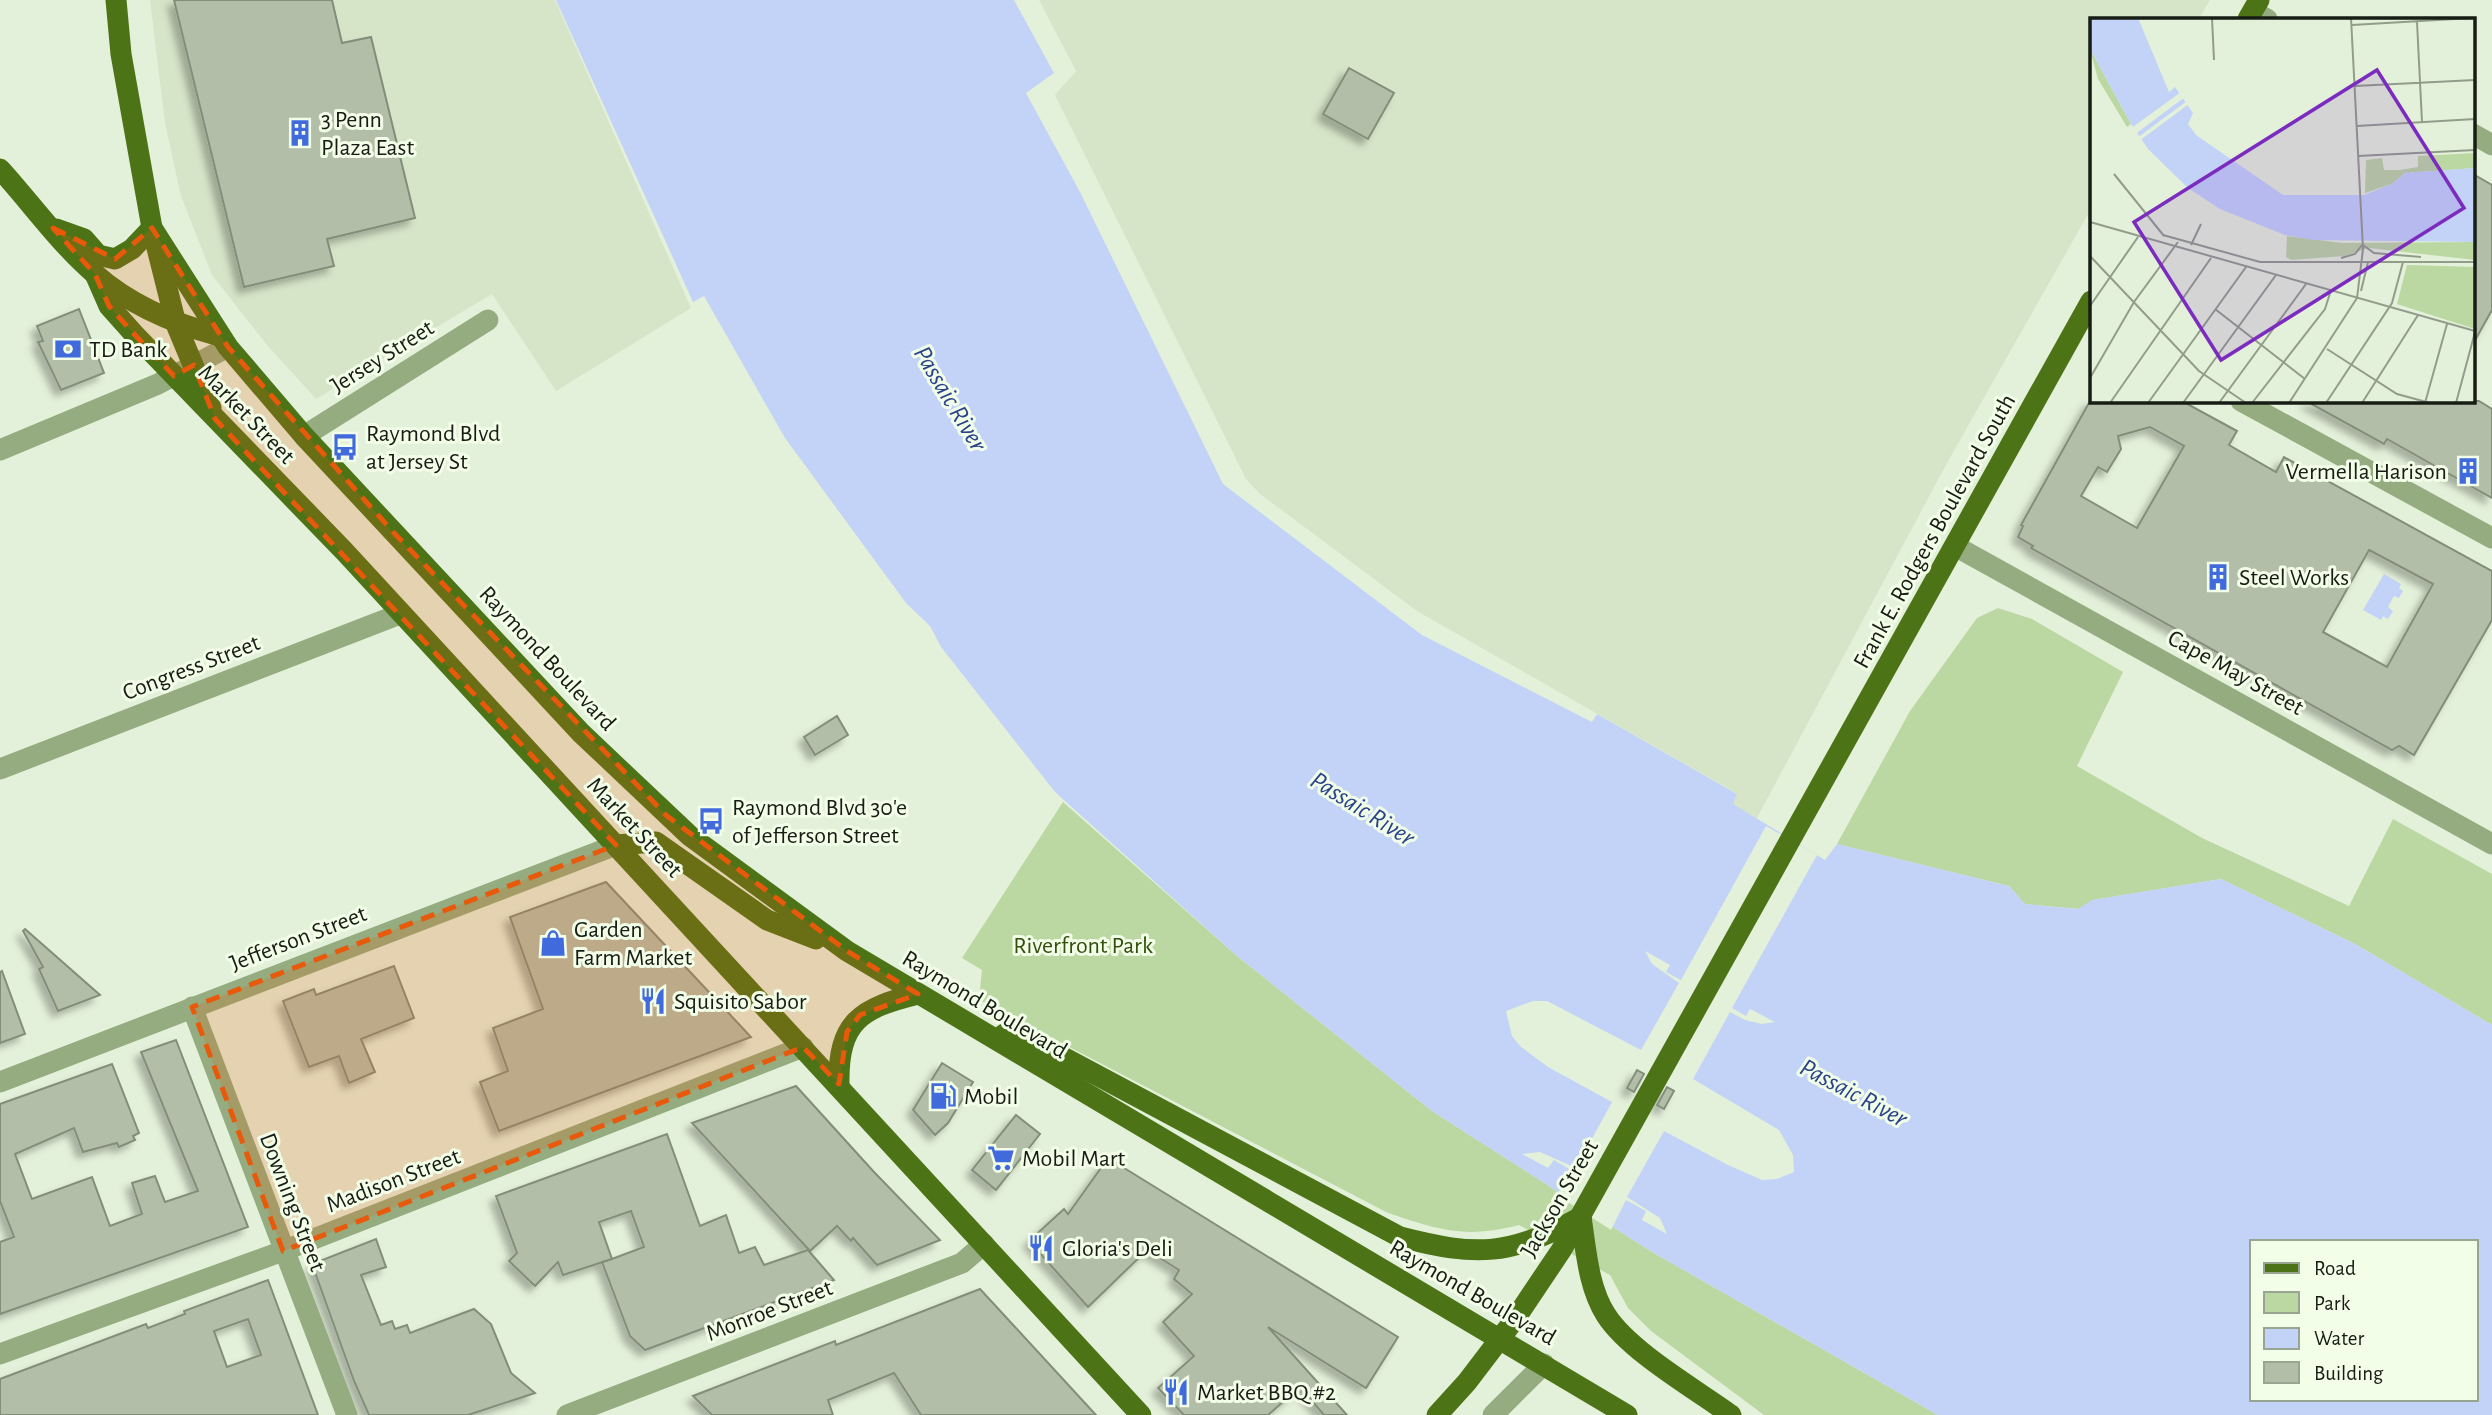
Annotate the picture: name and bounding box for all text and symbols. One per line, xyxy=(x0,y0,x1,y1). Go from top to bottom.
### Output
inset map xyxy=(2090,18,2474,402)
place label: 3 Penn Plaza East xyxy=(321,108,414,160)
building icon: 3 Penn Plaza East xyxy=(285,118,315,148)
street label: Jersey Street xyxy=(327,316,439,398)
bank icon: TD Bank xyxy=(53,334,83,364)
place label: TD Bank xyxy=(89,338,167,362)
water label: Passaic River xyxy=(909,342,992,457)
street label: Market Street xyxy=(194,361,299,469)
street label: Frank E. Rodgers Boulevard South xyxy=(1849,390,2020,673)
place label: Raymond Blvd at Jersey St xyxy=(366,422,500,474)
bus stop icon: Raymond Blvd at Jersey St xyxy=(330,432,360,462)
building icon: Vermella Harison xyxy=(2453,456,2483,486)
place label: Vermella Harison xyxy=(2285,460,2447,484)
building icon: Steel Works xyxy=(2203,562,2233,592)
place label: Steel Works xyxy=(2239,566,2349,590)
street label: Raymond Boulevard xyxy=(474,582,620,736)
street label: Cape May Street xyxy=(2164,626,2308,720)
street label: Congress Street xyxy=(120,631,263,705)
water label: Passaic River xyxy=(1306,767,1420,852)
street label: Market Street xyxy=(582,773,687,883)
place label: Raymond Blvd 30'e of Jefferson Street xyxy=(732,796,907,848)
bus stop icon: Raymond Blvd 30'e of Jefferson Street xyxy=(696,806,726,836)
street label: Jefferson Street xyxy=(227,902,370,976)
place label: Garden Farm Market xyxy=(574,918,692,970)
shop icon: Garden Farm Market xyxy=(538,928,568,958)
park label: Riverfront Park xyxy=(1013,934,1153,958)
street label: Raymond Boulevard xyxy=(898,946,1071,1064)
restaurant icon: Squisito Sabor xyxy=(638,986,668,1016)
place label: Squisito Sabor xyxy=(674,990,807,1014)
water label: Passaic River xyxy=(1796,1054,1913,1133)
fuel station icon: Mobil xyxy=(928,1081,958,1111)
place label: Mobil xyxy=(964,1085,1018,1109)
street label: Downing Street xyxy=(255,1130,330,1275)
street label: Jackson Street xyxy=(1517,1135,1603,1261)
supermarket icon: Mobil Mart xyxy=(986,1143,1016,1173)
street label: Madison Street xyxy=(323,1144,464,1217)
place label: Mobil Mart xyxy=(1022,1147,1126,1171)
restaurant icon: Gloria's Deli xyxy=(1026,1233,1056,1263)
street label: Raymond Boulevard xyxy=(1385,1236,1560,1350)
place label: Gloria's Deli xyxy=(1062,1237,1173,1261)
legend xyxy=(2250,1240,2478,1401)
text: Road xyxy=(2314,1258,2356,1279)
street label: Monroe Street xyxy=(703,1276,836,1346)
text: Park xyxy=(2314,1293,2351,1314)
text: Water xyxy=(2314,1328,2364,1349)
text: Building xyxy=(2314,1363,2384,1384)
restaurant icon: Market BBQ #2 xyxy=(1161,1377,1191,1407)
place label: Market BBQ #2 xyxy=(1197,1381,1336,1405)

